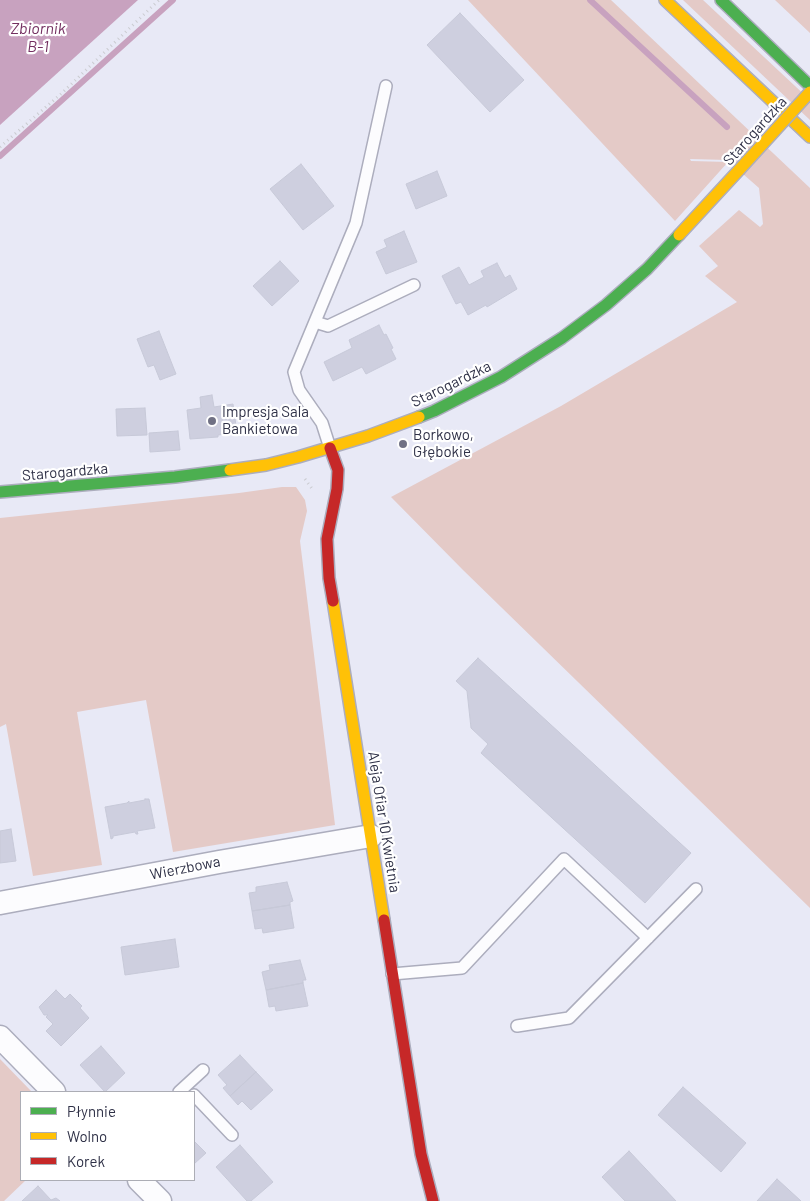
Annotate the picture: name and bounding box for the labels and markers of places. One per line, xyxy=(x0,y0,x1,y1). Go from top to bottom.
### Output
place label: Impresja Sala Bankietowa xyxy=(222,403,309,438)
marker: Impresja Sala Bankietowa xyxy=(206,415,218,427)
place label: Borkowo, Głębokie xyxy=(413,426,474,461)
marker: Borkowo, Głębokie xyxy=(397,438,409,450)

